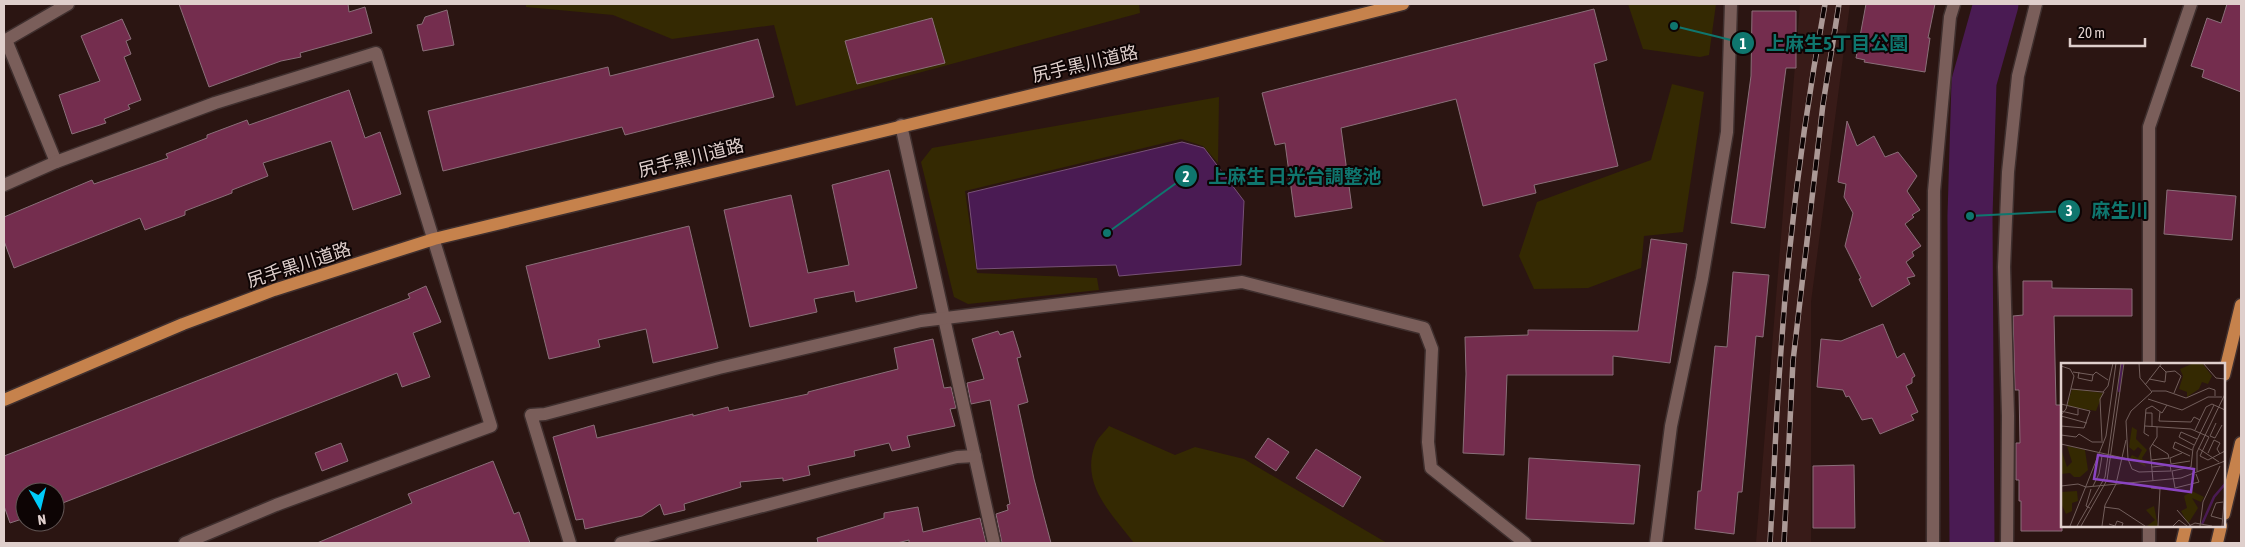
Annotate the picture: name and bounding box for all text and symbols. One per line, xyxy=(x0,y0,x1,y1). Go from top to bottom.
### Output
scale bar xyxy=(2070,15,2145,47)
text: 20 m xyxy=(2078,24,2105,41)
callout: 上麻生5丁目公園 xyxy=(1731,26,1918,60)
text: 上麻生5丁目公園 xyxy=(1766,32,1908,54)
text: 1 xyxy=(1739,35,1747,52)
street label: 尻手黒川道路 xyxy=(1030,41,1140,86)
street label: 尻手黒川道路 xyxy=(636,134,746,181)
callout: 上麻生 日光台調整池 xyxy=(1174,159,1392,193)
text: 上麻生 日光台調整池 xyxy=(1208,165,1382,187)
text: 2 xyxy=(1182,168,1190,185)
callout: 麻生川 xyxy=(2056,194,2158,228)
text: 麻生川 xyxy=(2091,199,2149,221)
text: 3 xyxy=(2065,202,2073,219)
street label: 尻手黒川道路 xyxy=(244,238,353,291)
inset map xyxy=(2061,363,2225,527)
north arrow xyxy=(15,482,65,532)
text: N xyxy=(37,511,47,528)

